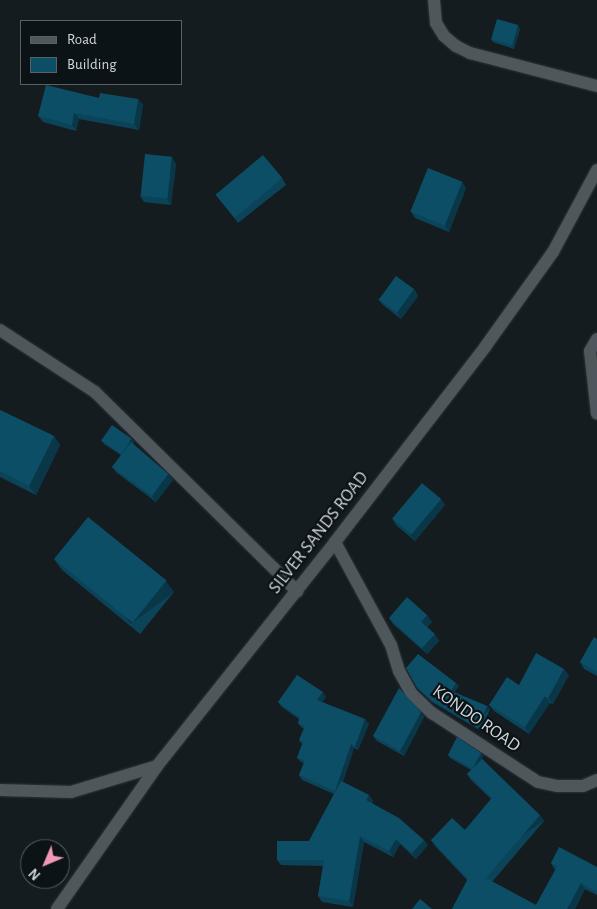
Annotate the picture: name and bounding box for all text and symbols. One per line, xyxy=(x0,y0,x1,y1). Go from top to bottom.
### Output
legend xyxy=(20,20,182,85)
text: Road xyxy=(67,32,97,47)
text: Building xyxy=(67,57,117,72)
street label: SILVER SANDS ROAD xyxy=(265,468,373,598)
street label: KONDO ROAD xyxy=(428,681,524,757)
north arrow xyxy=(20,839,70,889)
text: N xyxy=(27,866,43,882)

